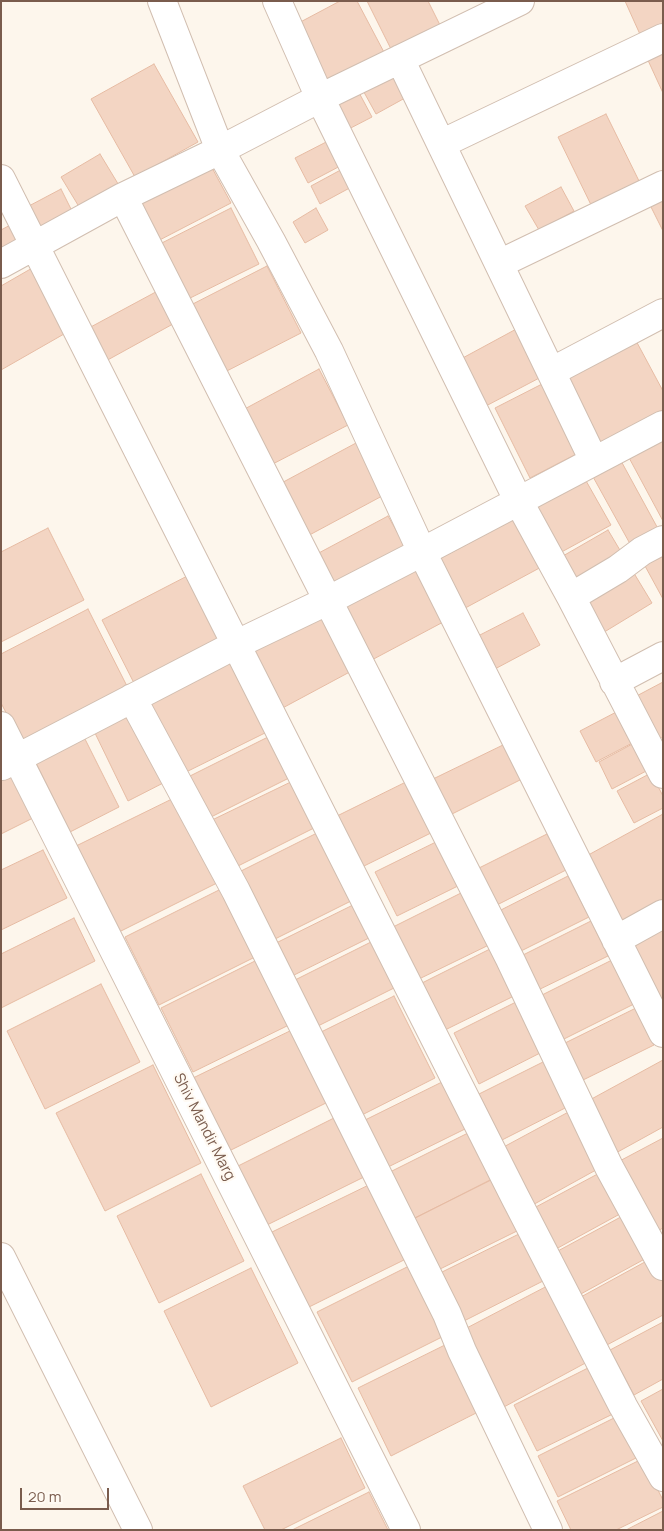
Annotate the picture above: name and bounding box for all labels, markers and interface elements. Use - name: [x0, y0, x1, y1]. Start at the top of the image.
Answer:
- street label: Shiv Mandir Marg: [169, 1070, 239, 1184]
- scale bar: [22, 1478, 111, 1510]
- text: 20 m: [28, 1486, 61, 1507]

